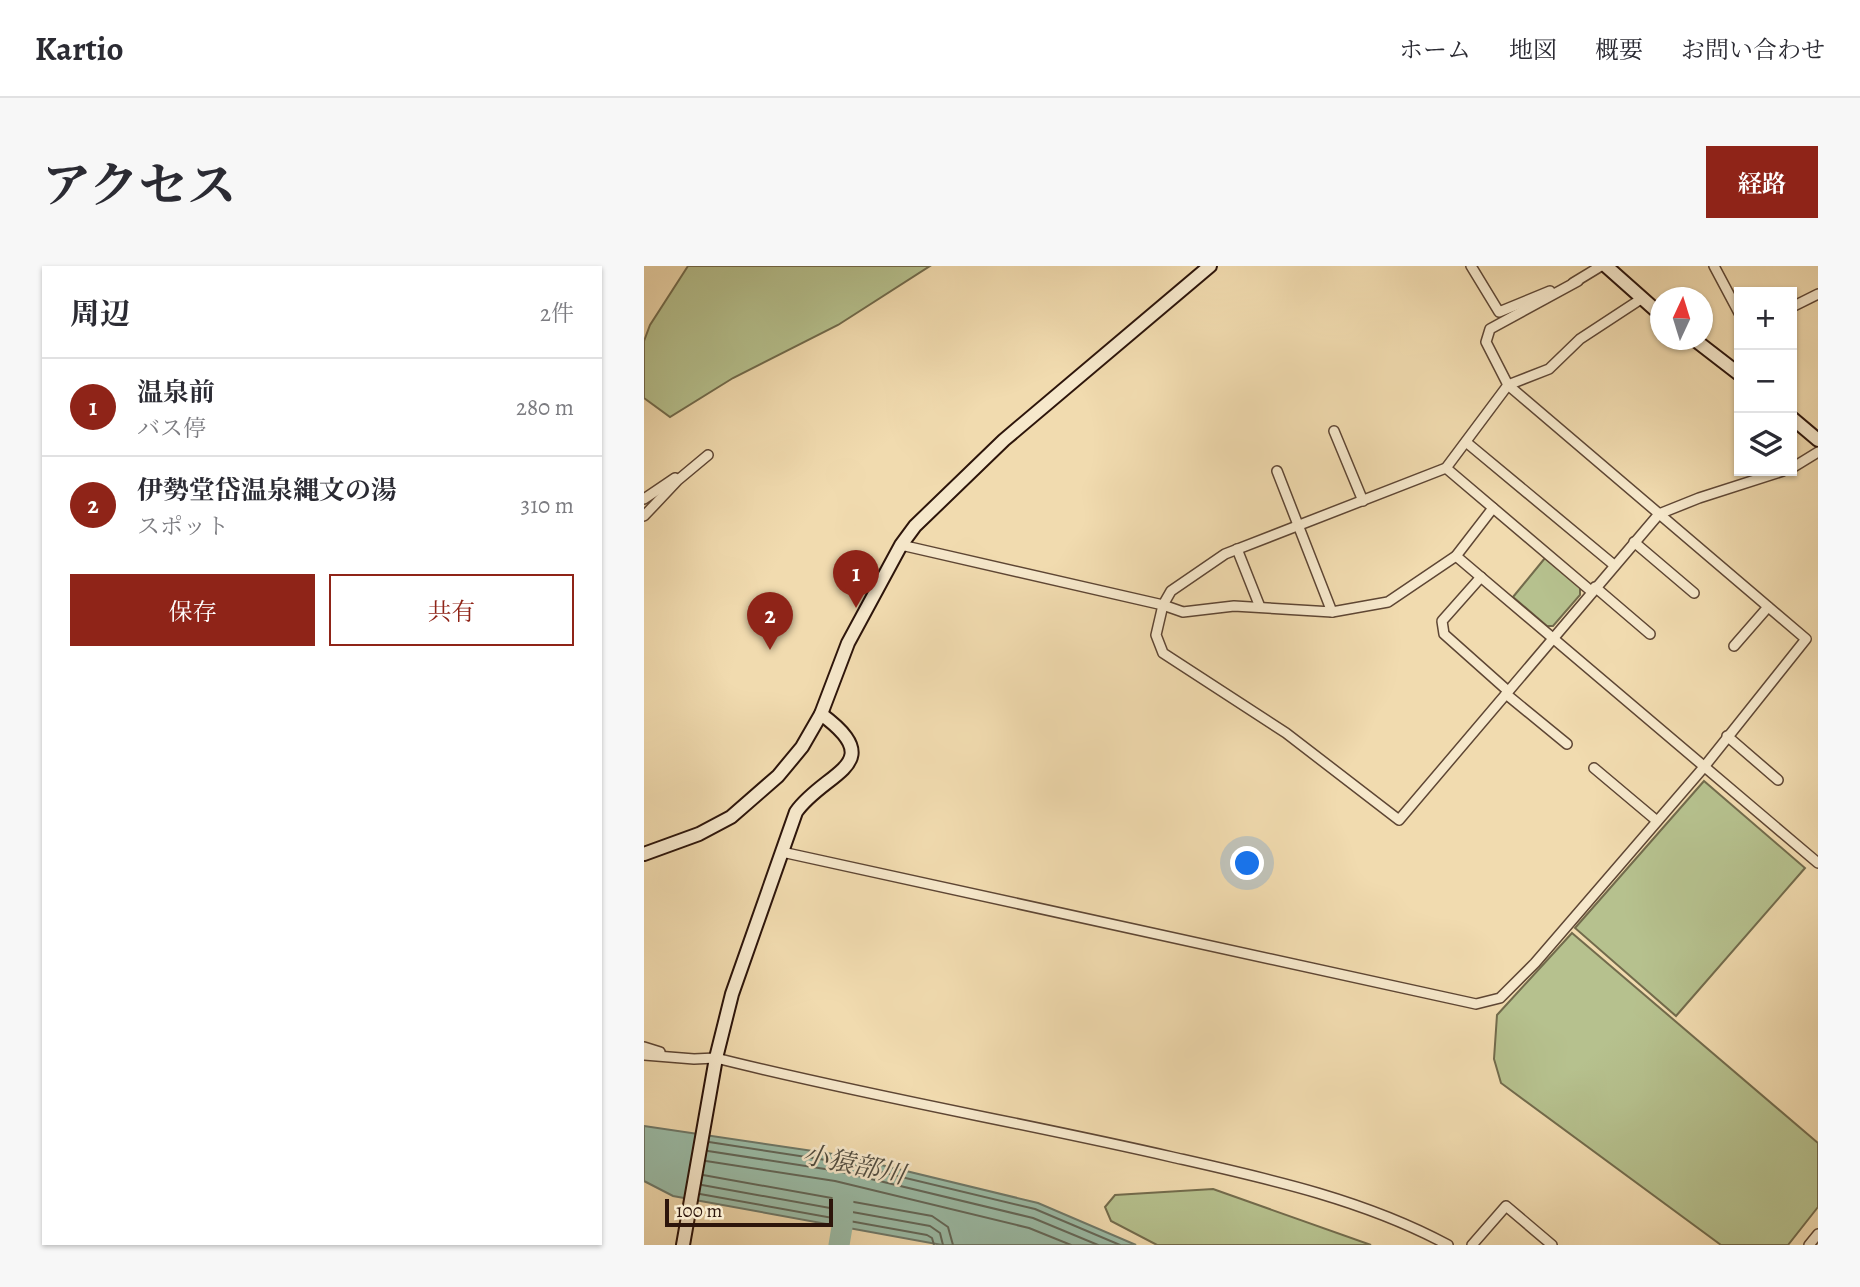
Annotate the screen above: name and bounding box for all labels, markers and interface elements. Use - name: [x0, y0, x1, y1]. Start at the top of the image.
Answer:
- text: Kartio: [35, 26, 123, 71]
- text: ホーム: [1399, 34, 1471, 66]
- text: 地図: [1509, 34, 1557, 66]
- text: 概要: [1595, 34, 1643, 66]
- text: お問い合わせ: [1681, 34, 1825, 66]
- button: 経路: [1706, 146, 1818, 218]
- text: アクセス: [42, 152, 237, 219]
- north arrow: [1650, 287, 1713, 350]
- map controls: [1734, 287, 1797, 476]
- button: +: [1734, 287, 1797, 350]
- text: 周辺: [70, 294, 130, 334]
- text: 2件: [540, 298, 574, 329]
- button: −: [1734, 350, 1797, 413]
- text: 温泉前: [137, 375, 215, 410]
- text: 1: [89, 392, 97, 423]
- text: 280 m: [516, 392, 574, 423]
- text: バス停: [137, 413, 206, 444]
- button: layers: [1734, 413, 1797, 476]
- text: 伊勢堂岱温泉縄文の湯: [137, 473, 397, 508]
- text: 2: [87, 490, 99, 521]
- text: 310 m: [521, 490, 574, 521]
- text: スポット: [137, 511, 229, 542]
- pin: 1: [833, 550, 879, 608]
- button: 保存: [70, 574, 315, 646]
- button: 共有: [329, 574, 574, 646]
- pin: 2: [747, 592, 793, 650]
- your location: [1230, 846, 1264, 880]
- water label: 小猿部川: [799, 1137, 911, 1193]
- scale bar: [665, 1196, 833, 1228]
- text: 100 m: [676, 1198, 722, 1224]

